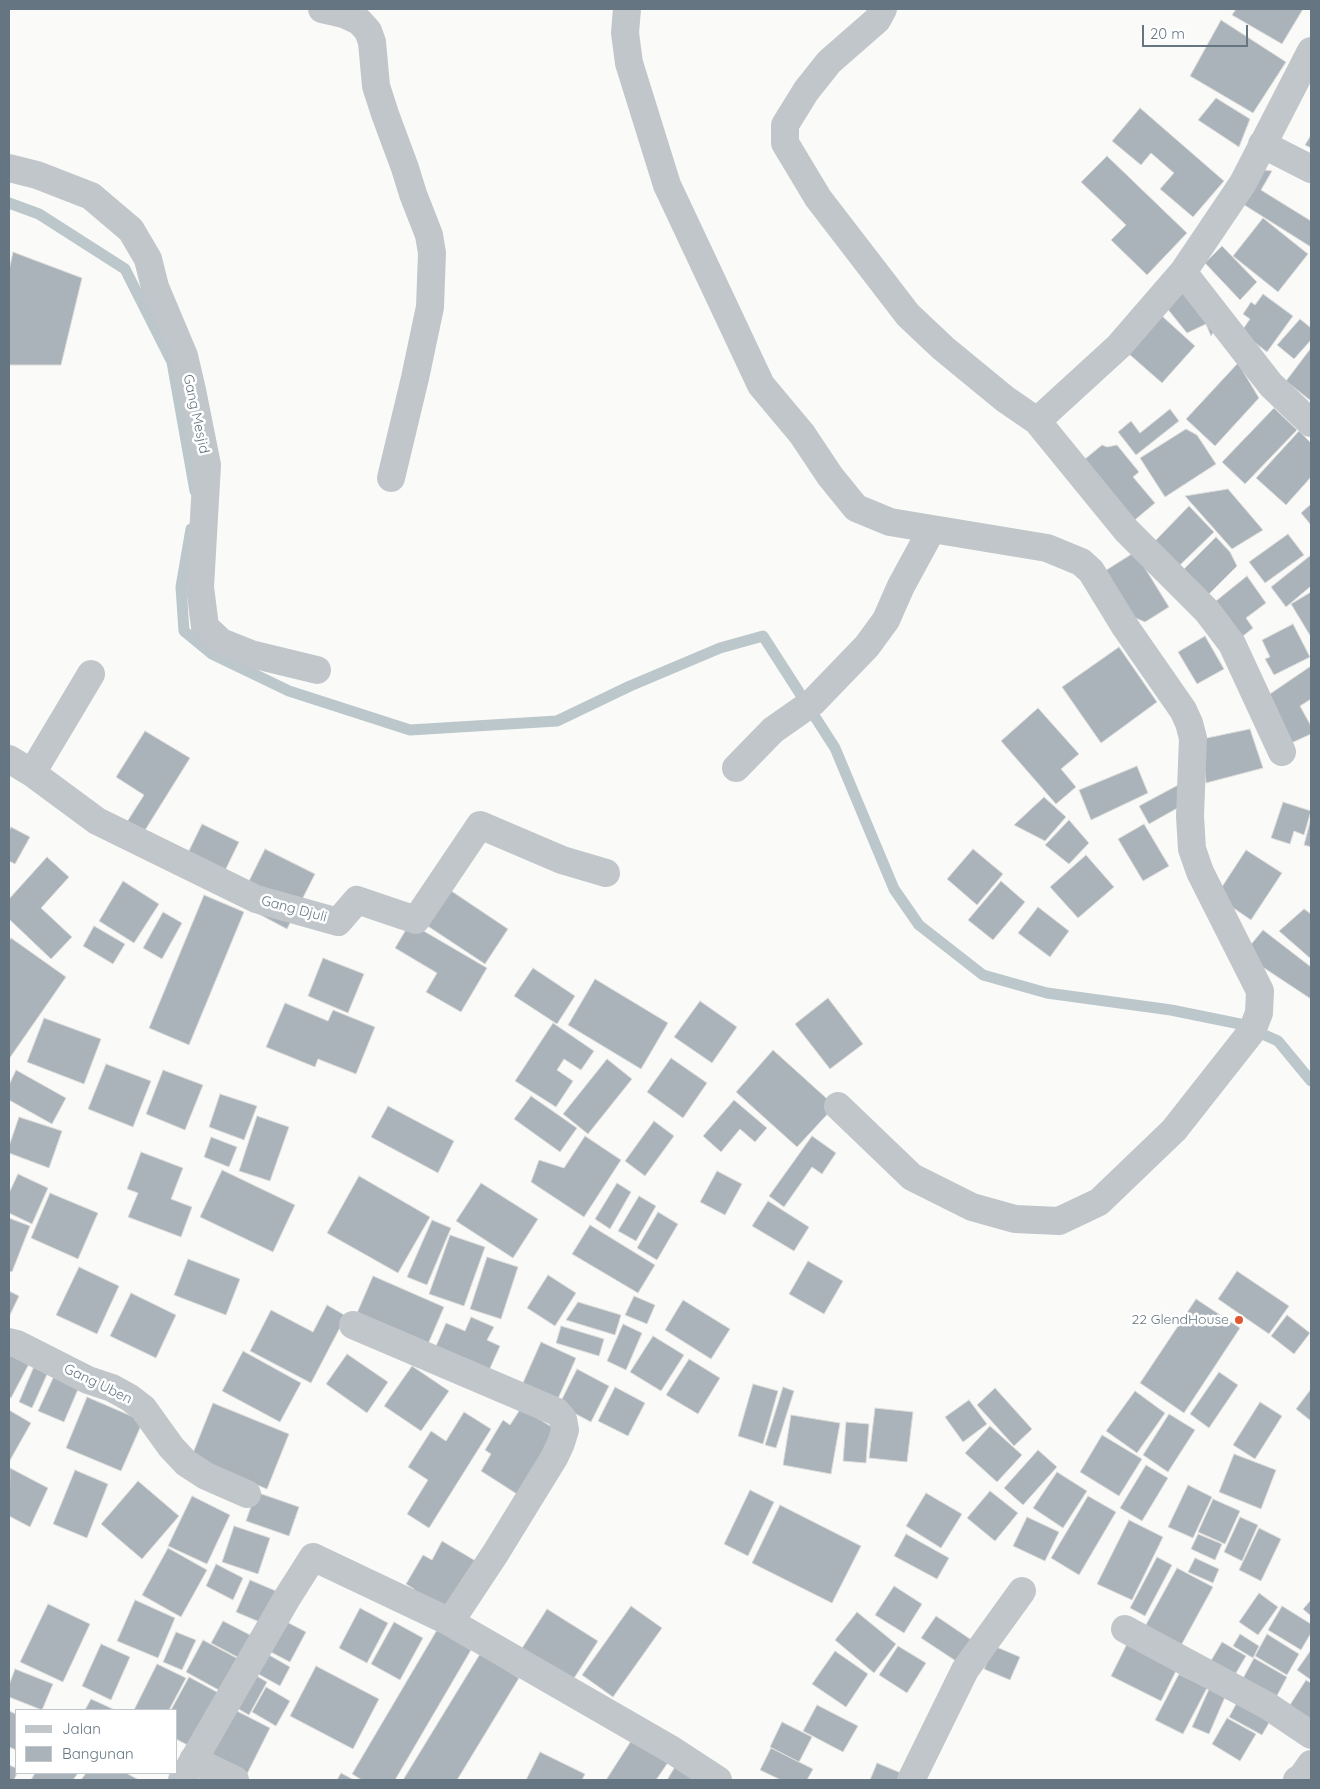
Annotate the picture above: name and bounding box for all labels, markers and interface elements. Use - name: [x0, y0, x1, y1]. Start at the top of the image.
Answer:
- scale bar: [1145, 15, 1251, 47]
- text: 20 m: [1150, 24, 1185, 43]
- street label: Gang Mesjid: [179, 373, 213, 455]
- street label: Gang Djuli: [259, 892, 329, 926]
- place label: 22 GlendHouse: [1131, 1312, 1229, 1328]
- marker: 22 GlendHouse: [1233, 1314, 1245, 1326]
- street label: Gang Uben: [61, 1360, 135, 1408]
- legend: [15, 1709, 178, 1774]
- text: Jalan: [62, 1719, 101, 1738]
- text: Bangunan: [62, 1744, 134, 1763]

